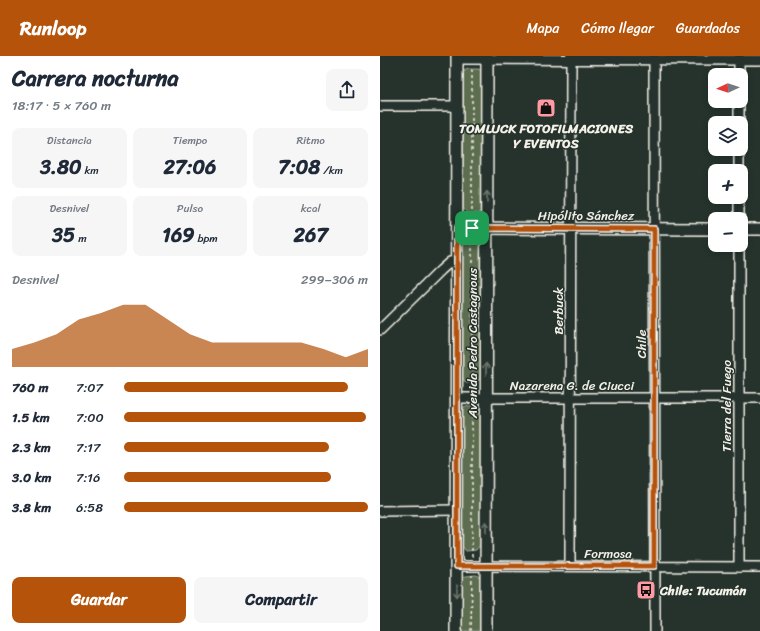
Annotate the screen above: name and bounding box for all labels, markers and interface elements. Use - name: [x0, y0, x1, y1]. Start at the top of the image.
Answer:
- text: Runloop: [20, 12, 86, 45]
- text: Mapa: [526, 16, 559, 41]
- text: Cómo llegar: [581, 16, 654, 41]
- text: Guardados: [676, 16, 740, 41]
- text: Carrera nocturna: [12, 59, 179, 98]
- north arrow: [708, 68, 748, 108]
- map controls: [708, 68, 748, 252]
- button: share: [326, 69, 368, 111]
- text: 18:17 · 5 × 760 m: [12, 94, 111, 117]
- shop icon: TOMLUCK FOTOFILMACIONES Y EVENTOS: [535, 97, 557, 119]
- button: layers: [708, 116, 748, 156]
- place label: TOMLUCK FOTOFILMACIONES Y EVENTOS: [459, 117, 634, 155]
- text: Distancia: [47, 131, 92, 150]
- text: Tiempo: [173, 131, 207, 150]
- text: Ritmo: [296, 131, 325, 150]
- text: 3.80: [40, 150, 82, 185]
- text: 27:06: [163, 150, 216, 185]
- text: 7:08: [278, 150, 320, 185]
- text: km: [82, 161, 99, 180]
- text: /km: [320, 161, 343, 180]
- button: +: [708, 164, 748, 204]
- one-way arrow: [483, 191, 491, 204]
- text: Desnivel: [49, 199, 89, 218]
- text: Pulso: [177, 199, 203, 218]
- text: kcal: [301, 199, 321, 218]
- street label: Hipólito Sánchez: [538, 204, 635, 227]
- pin: [455, 211, 489, 245]
- button: −: [708, 212, 748, 252]
- icon: arrive: [461, 217, 483, 239]
- text: 35: [52, 218, 75, 253]
- text: 169: [162, 218, 195, 253]
- text: 267: [293, 218, 328, 253]
- text: m: [75, 229, 87, 248]
- text: bpm: [195, 229, 218, 248]
- street label: Avenida Pedro Castagnous: [461, 267, 484, 419]
- text: Desnivel: [12, 268, 59, 291]
- text: 299–306 m: [301, 268, 368, 291]
- street label: Berbuck: [547, 287, 570, 335]
- street label: Chile: [630, 329, 653, 358]
- street label: Tierra del Fuego: [715, 360, 738, 452]
- one-way arrow: [482, 363, 490, 376]
- street label: Nazarena G. de Ciucci: [510, 374, 635, 397]
- text: 760 m: [12, 376, 48, 399]
- text: 7:07: [76, 376, 103, 399]
- text: 1.5 km: [12, 406, 50, 429]
- text: 7:00: [76, 406, 104, 429]
- text: 2.3 km: [12, 436, 51, 459]
- text: 7:17: [76, 436, 100, 459]
- text: 3.0 km: [12, 466, 52, 489]
- text: 7:16: [76, 466, 100, 489]
- text: 3.8 km: [12, 496, 51, 519]
- text: 6:58: [76, 496, 103, 519]
- one-way arrow: [482, 521, 490, 534]
- street label: Formosa: [584, 542, 632, 565]
- button: Guardar: [12, 577, 186, 623]
- button: Compartir: [194, 577, 368, 623]
- bus stop icon: Chile: Tucumán: [635, 579, 657, 601]
- place label: Chile: Tucumán: [659, 579, 747, 602]
- one-way arrow: [453, 584, 461, 597]

